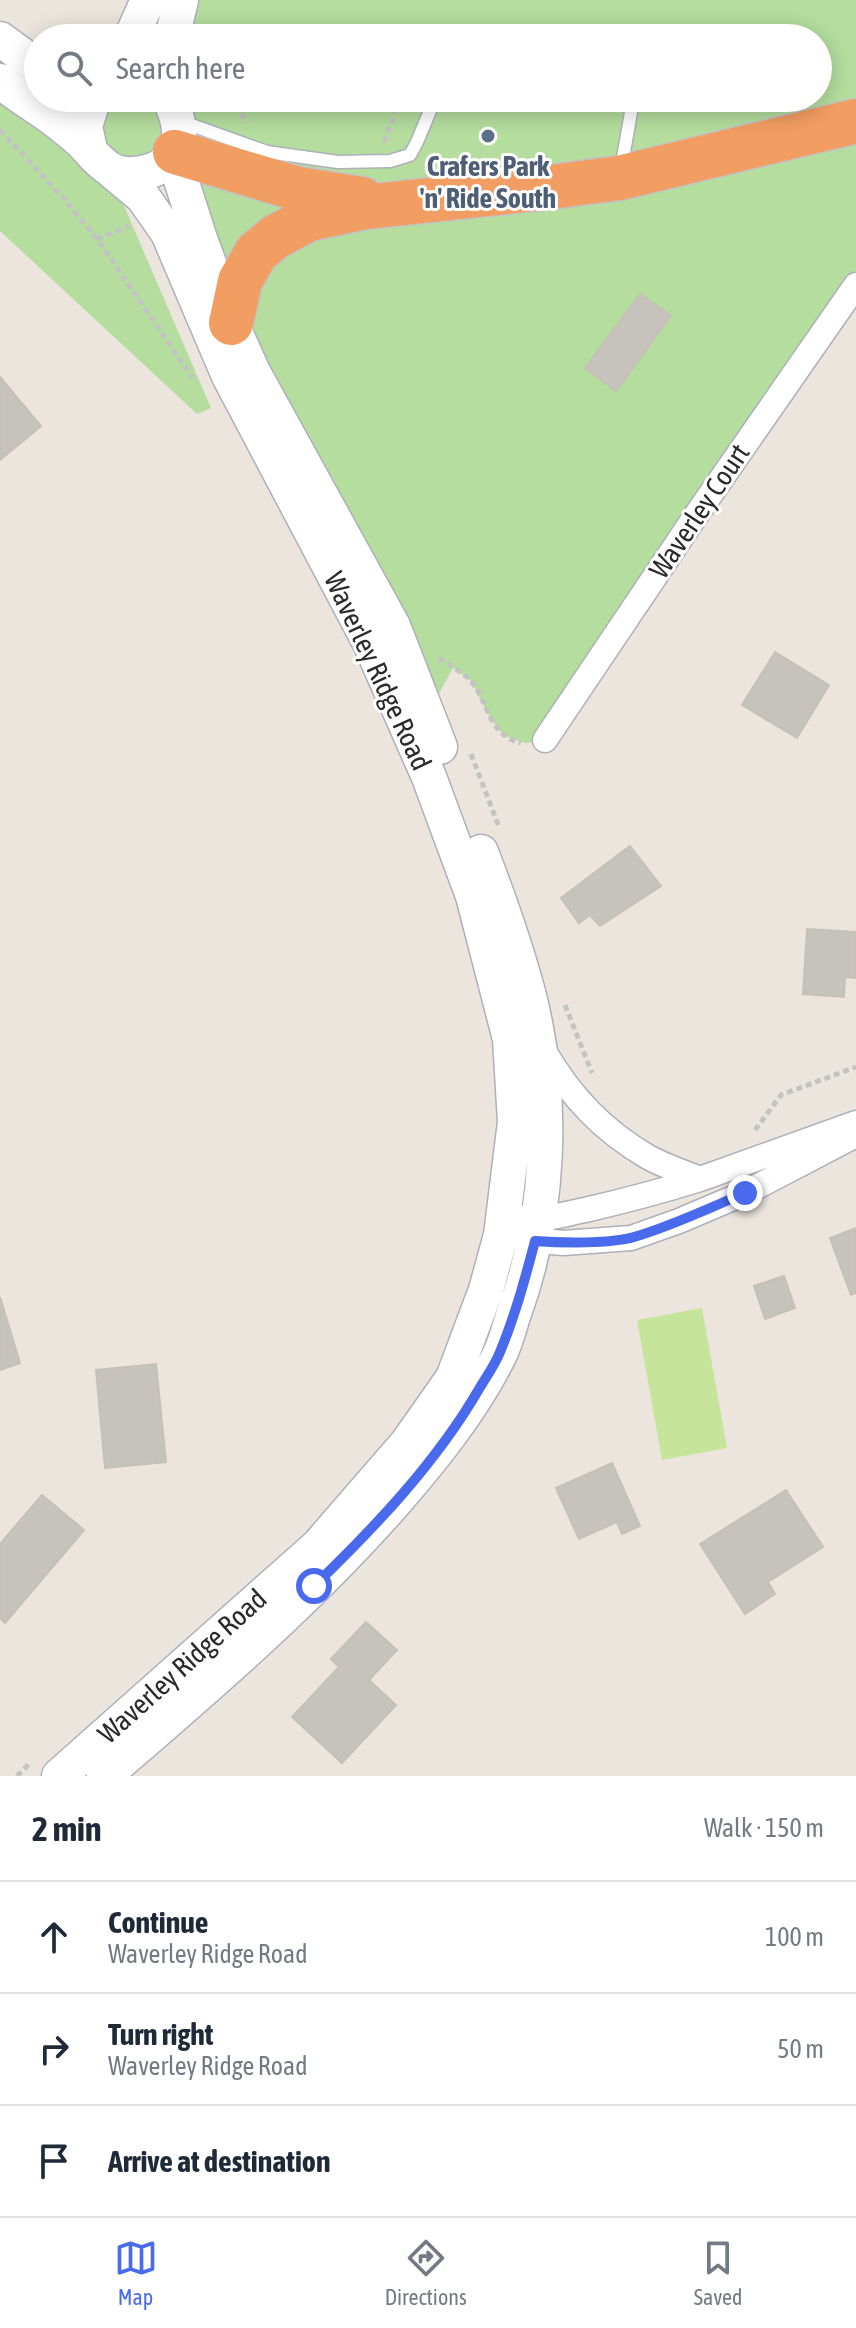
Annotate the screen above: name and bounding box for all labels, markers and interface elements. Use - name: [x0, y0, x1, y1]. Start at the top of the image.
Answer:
- search box: [24, 24, 832, 112]
- icon: search: [52, 46, 96, 90]
- text: Search here: [116, 51, 245, 85]
- marker: Crafers Park 'n' Ride South: [479, 127, 497, 145]
- place label: Crafers Park 'n' Ride South: [420, 150, 556, 214]
- street label: Waverley Court: [642, 438, 756, 584]
- street label: Waverley Ridge Road: [318, 567, 438, 775]
- route end: [727, 1175, 763, 1211]
- route start: [296, 1568, 332, 1604]
- street label: Waverley Ridge Road: [91, 1582, 273, 1750]
- text: 2 min: [32, 1809, 101, 1848]
- text: Walk · 150 m: [704, 1813, 824, 1843]
- text: Continue: [108, 1905, 208, 1939]
- icon: ahead: [32, 1915, 76, 1959]
- text: 100 m: [765, 1922, 824, 1952]
- text: Waverley Ridge Road: [108, 1939, 308, 1969]
- text: Turn right: [108, 2017, 214, 2051]
- icon: right: [32, 2027, 76, 2071]
- text: 50 m: [777, 2034, 824, 2064]
- text: Waverley Ridge Road: [108, 2051, 308, 2081]
- icon: arrive: [32, 2139, 76, 2183]
- text: Arrive at destination: [108, 2144, 330, 2178]
- tab: Map: [114, 2236, 158, 2310]
- tab: Directions: [385, 2236, 467, 2310]
- tab: Saved: [694, 2236, 742, 2310]

